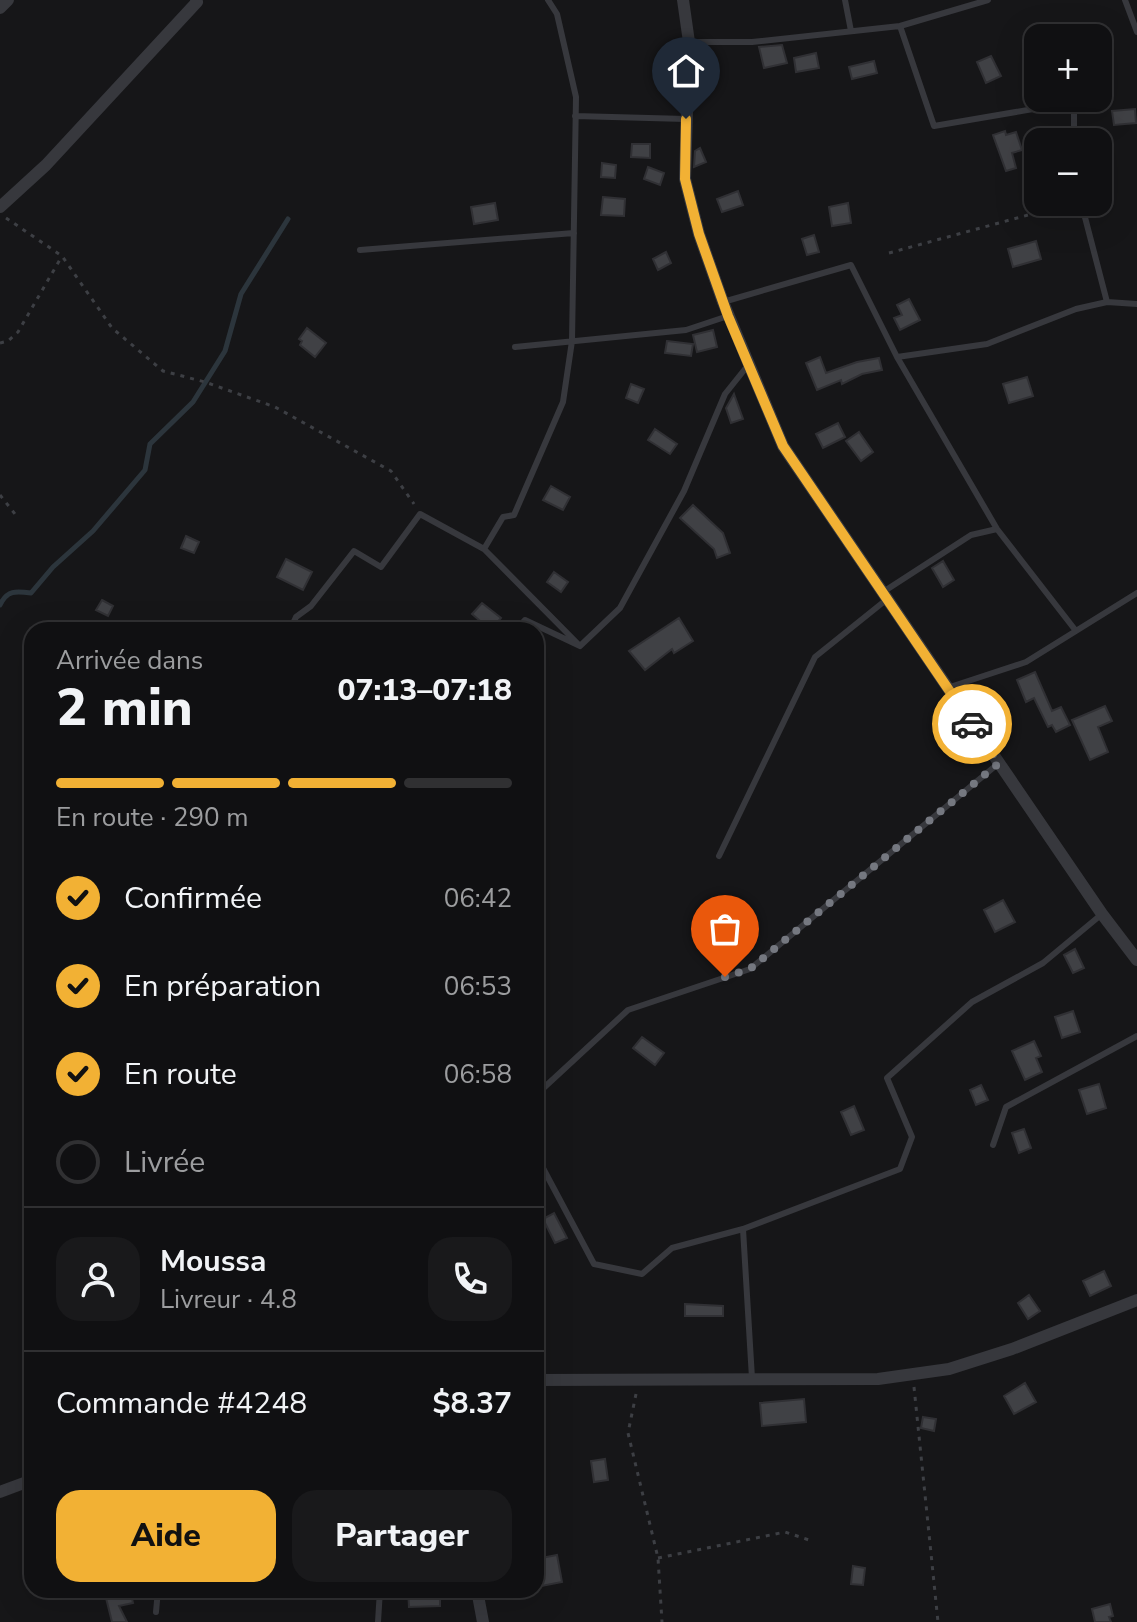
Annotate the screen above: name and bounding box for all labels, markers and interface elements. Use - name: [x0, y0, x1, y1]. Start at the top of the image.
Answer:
- map controls: [1024, 24, 1112, 216]
- button: +: [1024, 24, 1112, 112]
- pin: [652, 37, 720, 119]
- icon: home: [664, 49, 708, 93]
- button: −: [1024, 128, 1112, 216]
- text: Arrivée dans: [56, 643, 203, 678]
- text: 07:13–07:18: [337, 670, 512, 711]
- text: 2 min: [56, 672, 193, 743]
- courier: [932, 684, 1012, 764]
- icon: car: [950, 702, 994, 746]
- text: En route · 290 m: [56, 800, 249, 835]
- icon: check: [56, 876, 100, 920]
- text: Confirmée: [124, 878, 262, 919]
- text: 06:42: [444, 881, 512, 916]
- pin: [691, 895, 759, 977]
- icon: bag: [703, 907, 747, 951]
- icon: check: [56, 964, 100, 1008]
- text: En préparation: [124, 966, 321, 1007]
- text: 06:53: [444, 969, 512, 1004]
- icon: check: [56, 1052, 100, 1096]
- text: En route: [124, 1054, 237, 1095]
- text: 06:58: [444, 1057, 512, 1092]
- text: Livrée: [124, 1142, 205, 1183]
- button: person: [56, 1237, 140, 1321]
- button: phone: [428, 1237, 512, 1321]
- text: Moussa: [160, 1241, 266, 1282]
- text: Livreur · 4.8: [160, 1282, 297, 1317]
- text: Commande #4248: [56, 1383, 307, 1424]
- text: $8.37: [433, 1383, 512, 1424]
- button: Aide: [56, 1490, 276, 1582]
- button: Partager: [292, 1490, 512, 1582]

